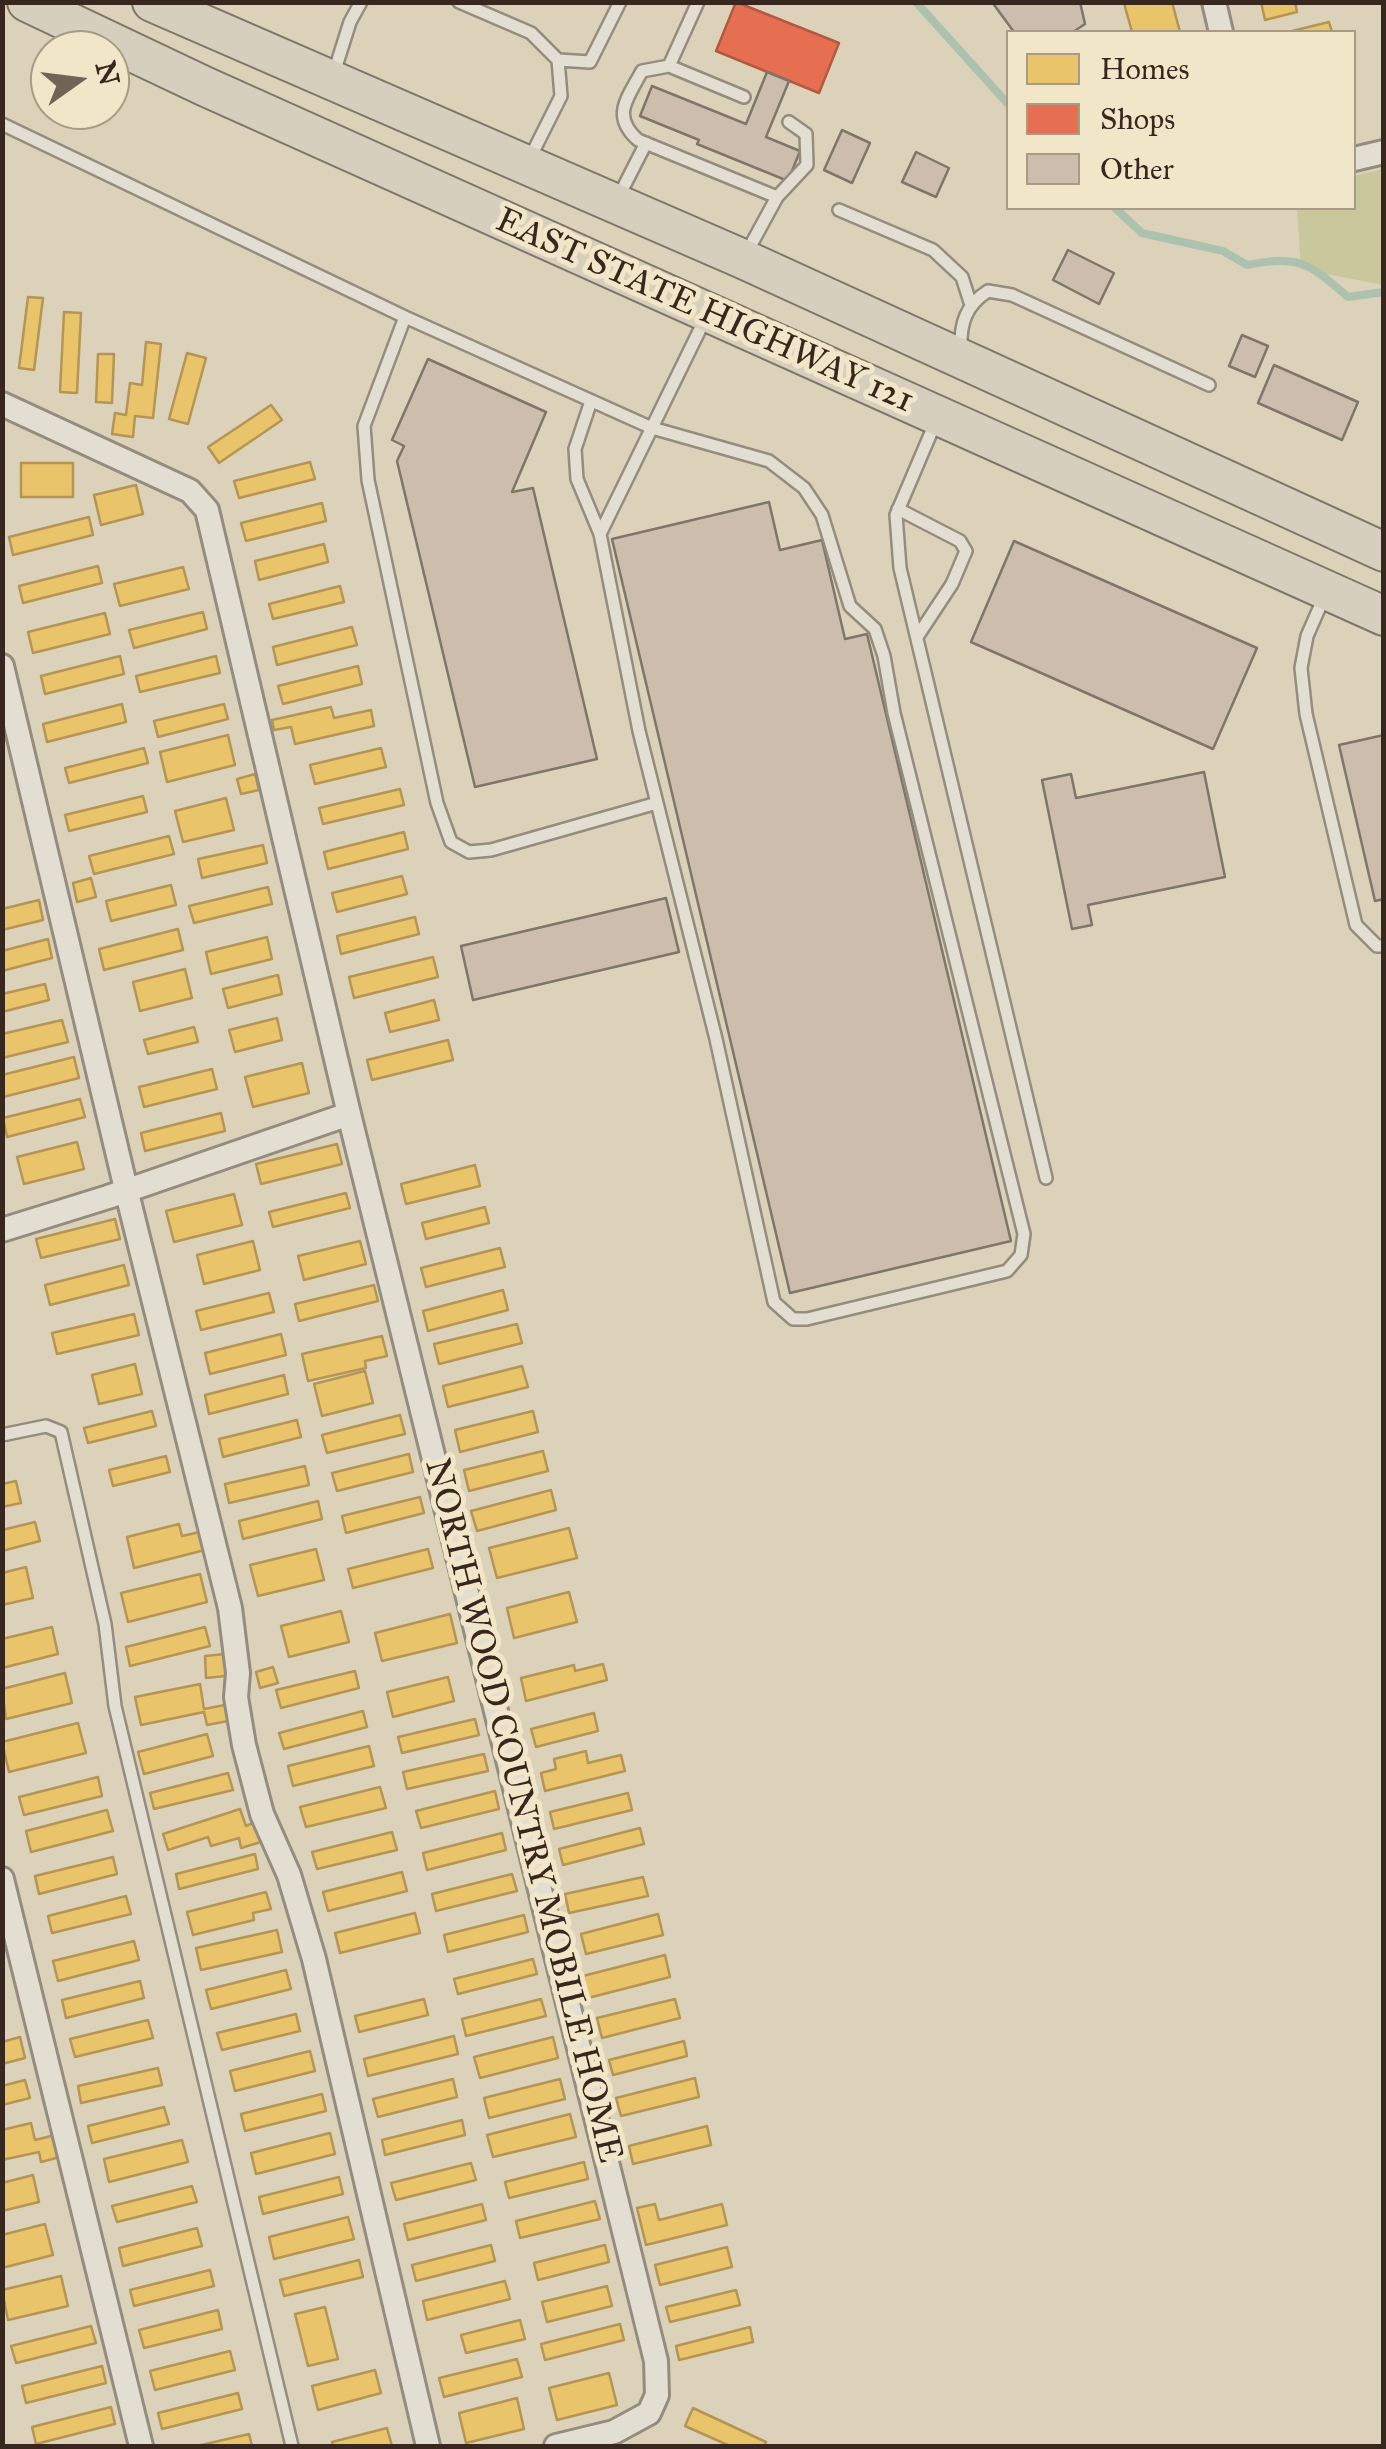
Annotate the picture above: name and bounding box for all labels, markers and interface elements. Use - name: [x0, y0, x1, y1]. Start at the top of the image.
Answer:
- north arrow: [30, 30, 130, 130]
- legend: [1006, 30, 1356, 210]
- text: Homes: [1100, 51, 1189, 87]
- text: N: [88, 57, 128, 89]
- text: Shops: [1100, 101, 1175, 137]
- text: Other: [1100, 151, 1174, 187]
- street label: EAST STATE HIGHWAY 121: [489, 201, 919, 423]
- street label: NORTH WOOD COUNTRY MOBILE HOME: [414, 1455, 630, 2167]

